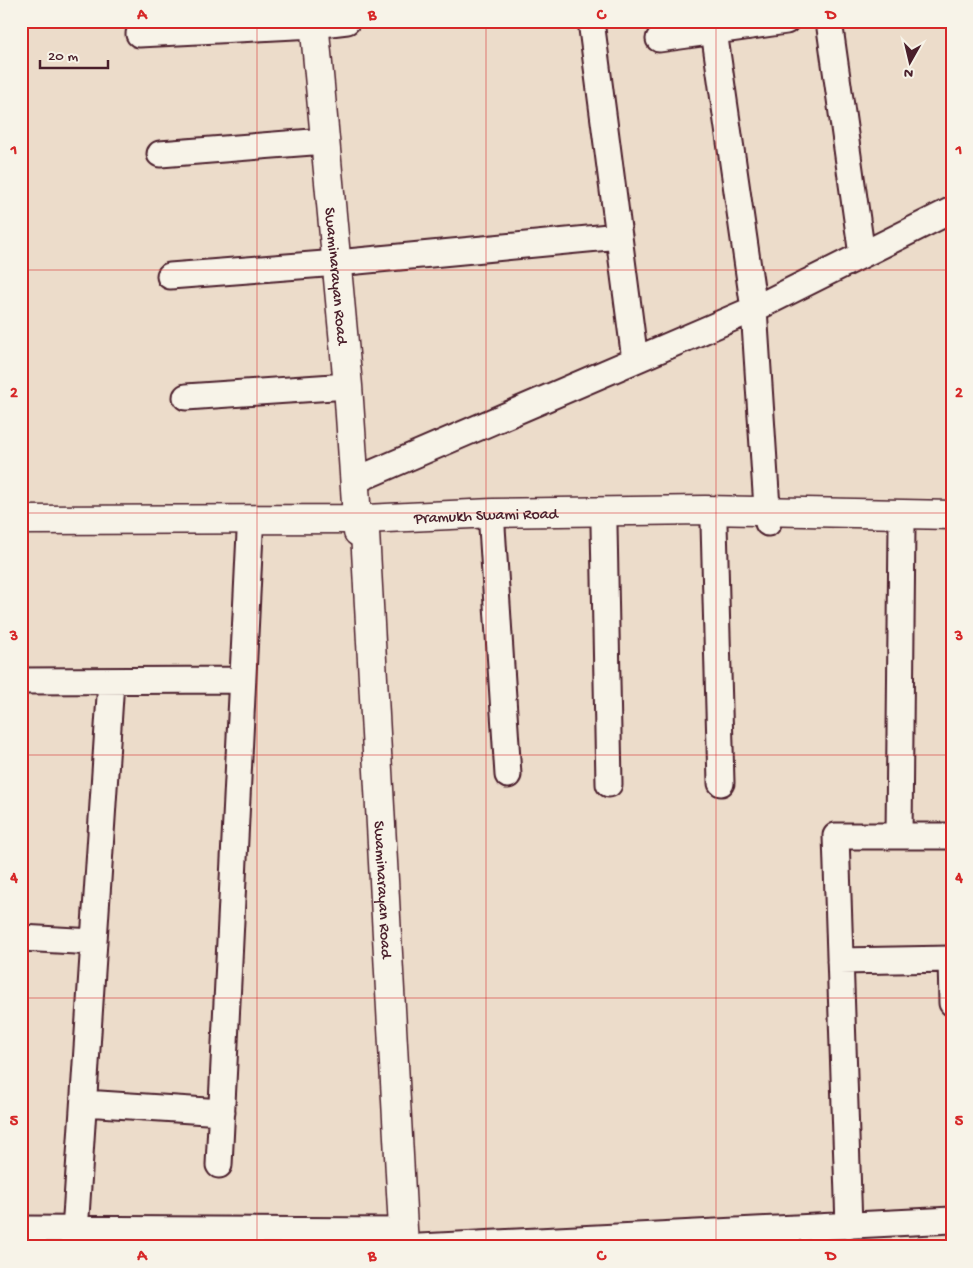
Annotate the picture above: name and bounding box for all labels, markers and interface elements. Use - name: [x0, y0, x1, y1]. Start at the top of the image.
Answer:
- text: A: [136, 7, 148, 26]
- text: B: [367, 7, 377, 26]
- text: C: [596, 7, 607, 26]
- text: D: [824, 7, 837, 26]
- scale bar: [40, 38, 108, 70]
- north arrow: [886, 38, 936, 88]
- text: 20 m: [48, 48, 78, 66]
- text: N: [903, 63, 914, 81]
- text: 1: [10, 142, 17, 161]
- text: 1: [955, 142, 962, 161]
- street label: Swaminarayan Road: [318, 207, 350, 347]
- text: 2: [10, 385, 18, 404]
- text: 2: [955, 385, 963, 404]
- street label: Pramukh Swami Road: [413, 506, 560, 530]
- text: 3: [9, 628, 18, 647]
- text: 3: [954, 628, 963, 647]
- street label: Swaminarayan Road: [368, 820, 394, 961]
- text: 4: [9, 870, 18, 889]
- text: 4: [954, 870, 963, 889]
- text: 5: [10, 1113, 19, 1132]
- text: 5: [955, 1113, 964, 1132]
- text: A: [136, 1248, 148, 1267]
- text: B: [367, 1248, 377, 1267]
- text: C: [596, 1248, 607, 1267]
- text: D: [824, 1248, 837, 1267]

